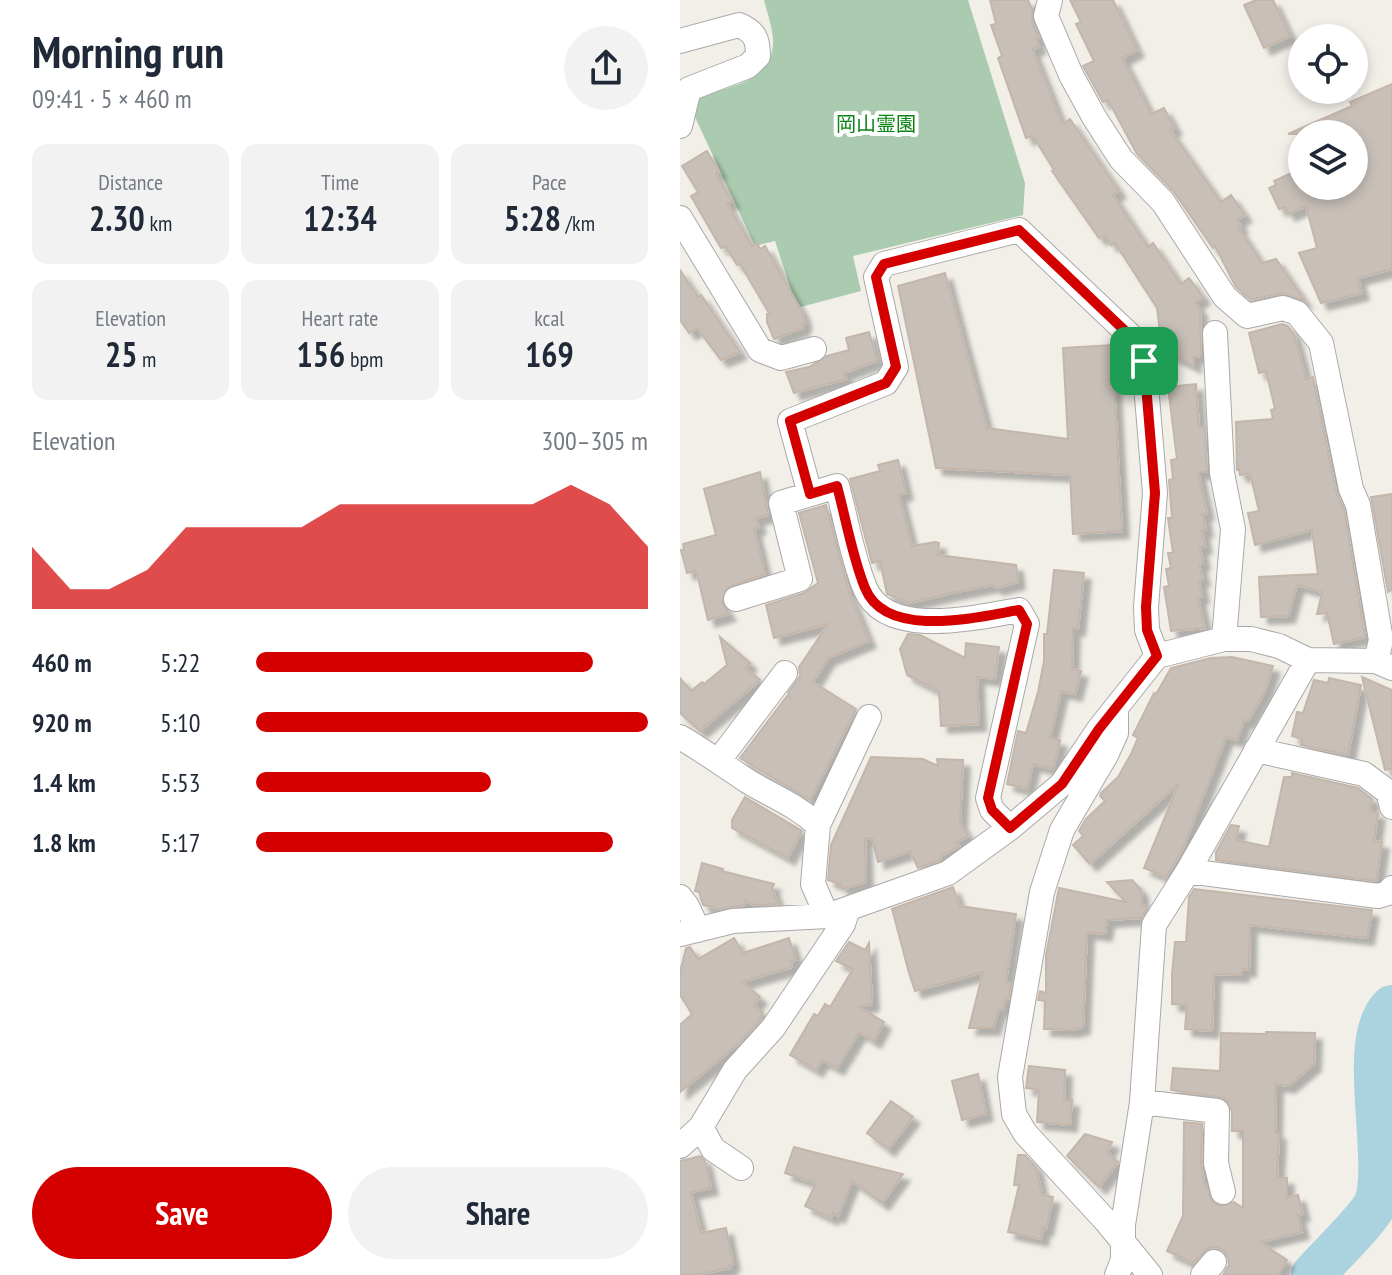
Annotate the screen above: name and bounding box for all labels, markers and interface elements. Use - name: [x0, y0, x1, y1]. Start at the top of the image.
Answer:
- text: Morning run: [32, 23, 224, 80]
- map controls: [1288, 24, 1368, 200]
- button: locate: [1288, 24, 1368, 104]
- button: share: [564, 26, 648, 110]
- text: 09:41 · 5 × 460 m: [32, 82, 192, 115]
- park label: 岡山霊園: [836, 111, 916, 137]
- button: layers: [1288, 120, 1368, 200]
- text: Distance: [98, 168, 163, 196]
- text: Time: [321, 168, 359, 196]
- text: Pace: [532, 168, 567, 196]
- text: 2.30: [89, 196, 145, 240]
- text: 12:34: [303, 196, 377, 240]
- text: 5:28: [504, 196, 561, 240]
- text: km: [145, 209, 172, 237]
- text: /km: [561, 209, 595, 237]
- text: Elevation: [95, 304, 166, 332]
- text: Heart rate: [302, 304, 378, 332]
- text: kcal: [534, 304, 564, 332]
- pin: [1110, 327, 1178, 395]
- text: 25: [105, 332, 137, 376]
- text: 156: [297, 332, 345, 376]
- text: 169: [525, 332, 574, 376]
- icon: arrive: [1122, 339, 1166, 383]
- text: m: [137, 345, 156, 373]
- text: bpm: [345, 345, 383, 373]
- text: Elevation: [32, 424, 115, 457]
- text: 300–305 m: [542, 424, 648, 457]
- text: 460 m: [32, 646, 92, 679]
- text: 5:22: [160, 646, 200, 679]
- text: 920 m: [32, 706, 92, 739]
- text: 5:10: [160, 706, 200, 739]
- text: 1.4 km: [32, 766, 96, 799]
- text: 5:53: [160, 766, 200, 799]
- text: 1.8 km: [32, 826, 96, 859]
- text: 5:17: [160, 826, 200, 859]
- button: Save: [32, 1167, 332, 1259]
- button: Share: [348, 1167, 648, 1259]

